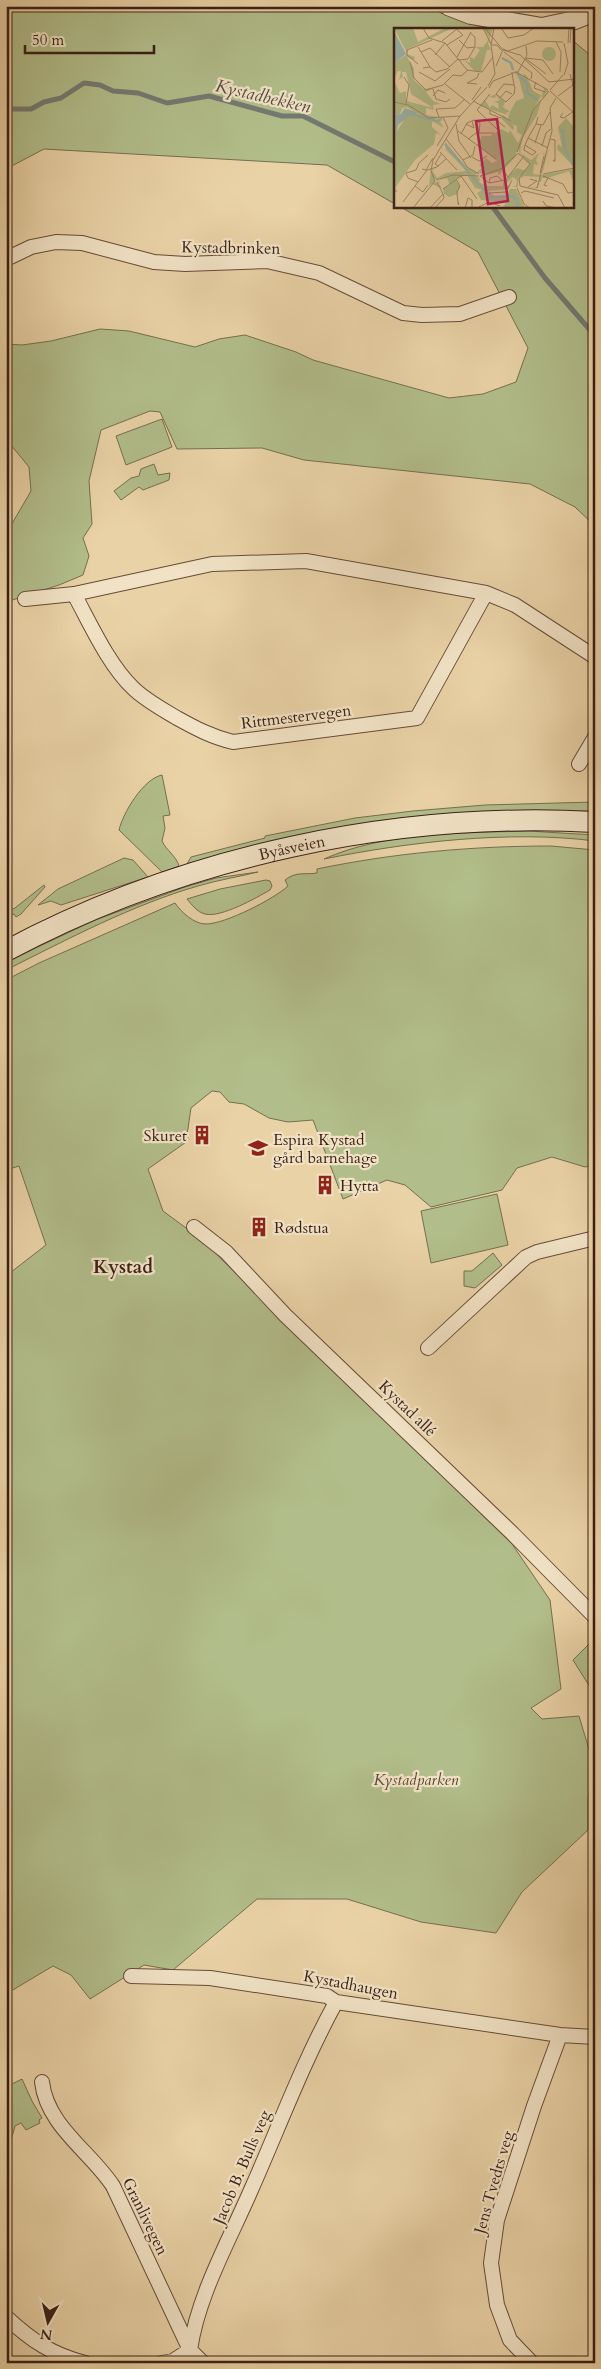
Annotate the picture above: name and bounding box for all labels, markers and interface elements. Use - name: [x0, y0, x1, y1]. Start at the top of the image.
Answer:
- scale bar: [25, 22, 154, 54]
- inset map: [394, 28, 574, 208]
- text: 50 m: [32, 30, 64, 50]
- water label: Kystadbekken: [213, 73, 313, 120]
- street label: Kystadbrinken: [181, 236, 281, 260]
- street label: Rittmestervegen: [240, 699, 352, 735]
- street label: Byåsveien: [256, 830, 327, 866]
- building icon: Skuret: [191, 1124, 213, 1146]
- place label: Skuret: [143, 1125, 187, 1147]
- place label: Espira Kystad gård barnehage: [273, 1129, 377, 1169]
- school or university icon: Espira Kystad gård barnehage: [247, 1137, 269, 1159]
- building icon: Hytta: [314, 1174, 336, 1196]
- place label: Hytta: [340, 1175, 379, 1197]
- building icon: Rødstua: [248, 1216, 270, 1238]
- place label: Rødstua: [274, 1217, 329, 1239]
- district label: Kystad: [93, 1254, 153, 1280]
- street label: Kystad allé: [373, 1376, 441, 1442]
- park label: Kystadparken: [373, 1769, 459, 1791]
- street label: Kystadhaugen: [302, 1965, 400, 2005]
- street label: Jacob B. Bulls veg: [207, 2107, 276, 2230]
- street label: Jens Tvedts veg: [468, 2128, 519, 2238]
- street label: Granlivegen: [117, 2174, 173, 2259]
- north arrow: [22, 2296, 72, 2346]
- text: N: [39, 2324, 54, 2345]

